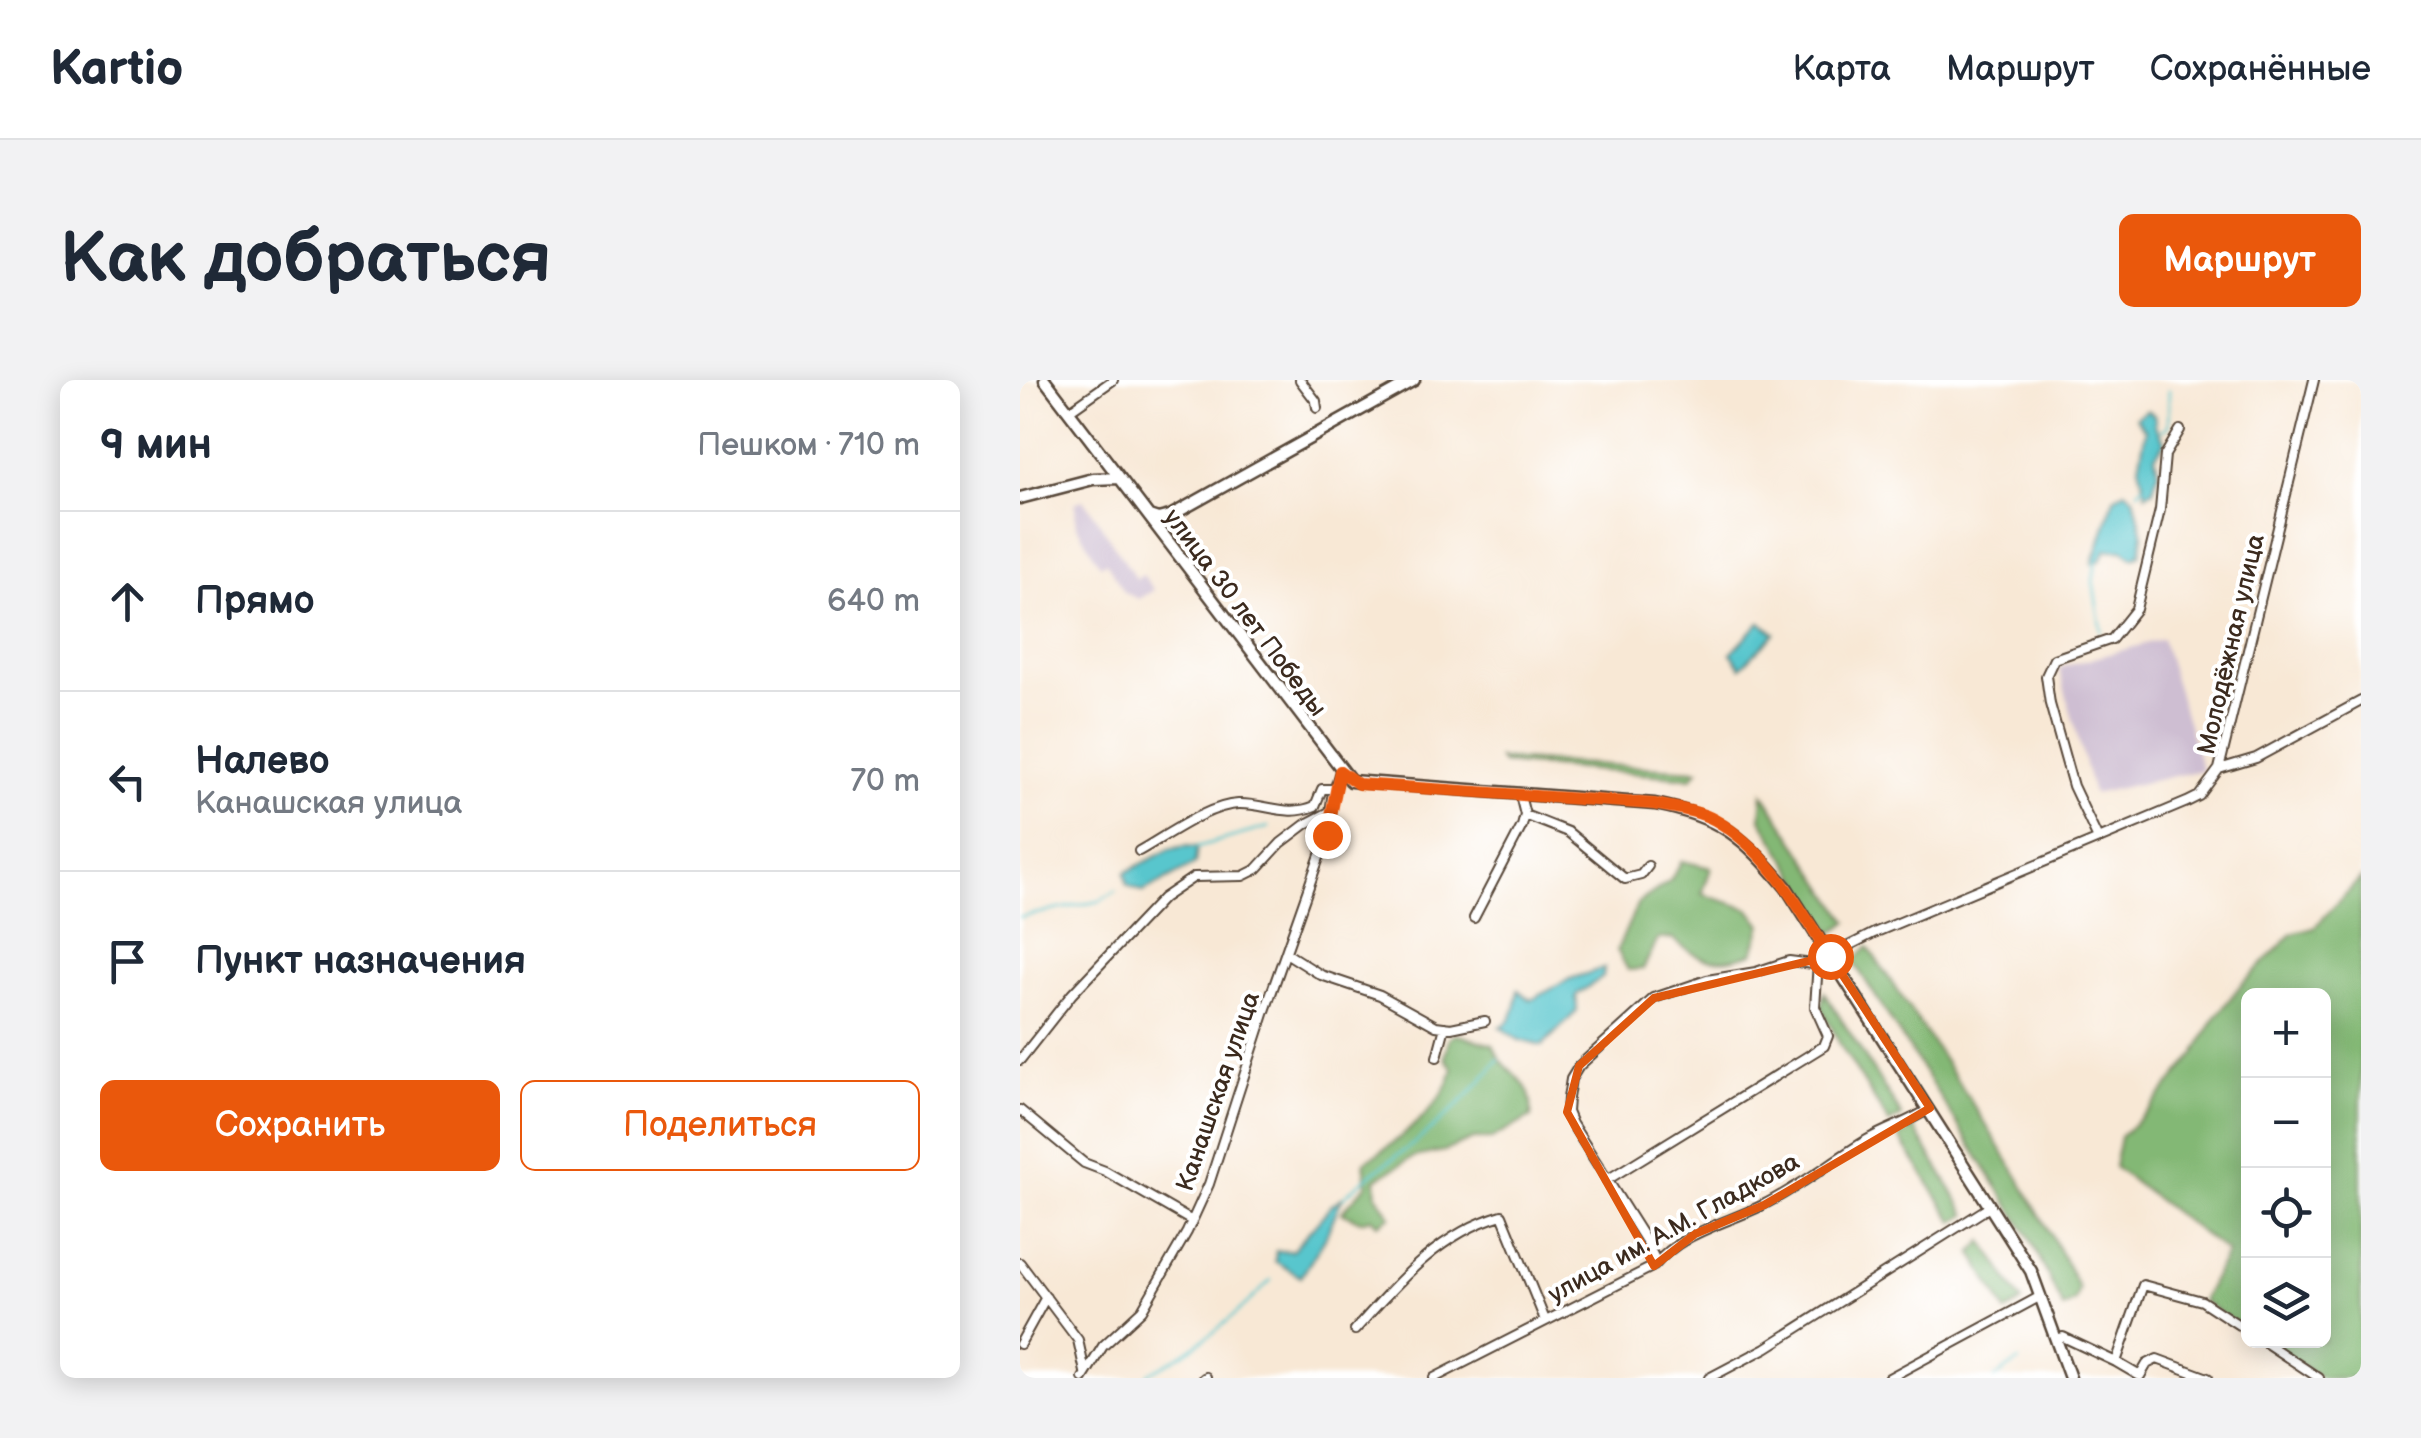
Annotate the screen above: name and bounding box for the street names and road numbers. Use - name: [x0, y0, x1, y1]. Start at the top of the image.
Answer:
- street label: улица 30 лет Победы: [1157, 503, 1333, 723]
- street label: Молодёжная улица: [2191, 531, 2272, 758]
- street label: Канашская улица: [1170, 988, 1267, 1195]
- street label: улица им. А.М. Гладкова: [1543, 1146, 1805, 1310]

